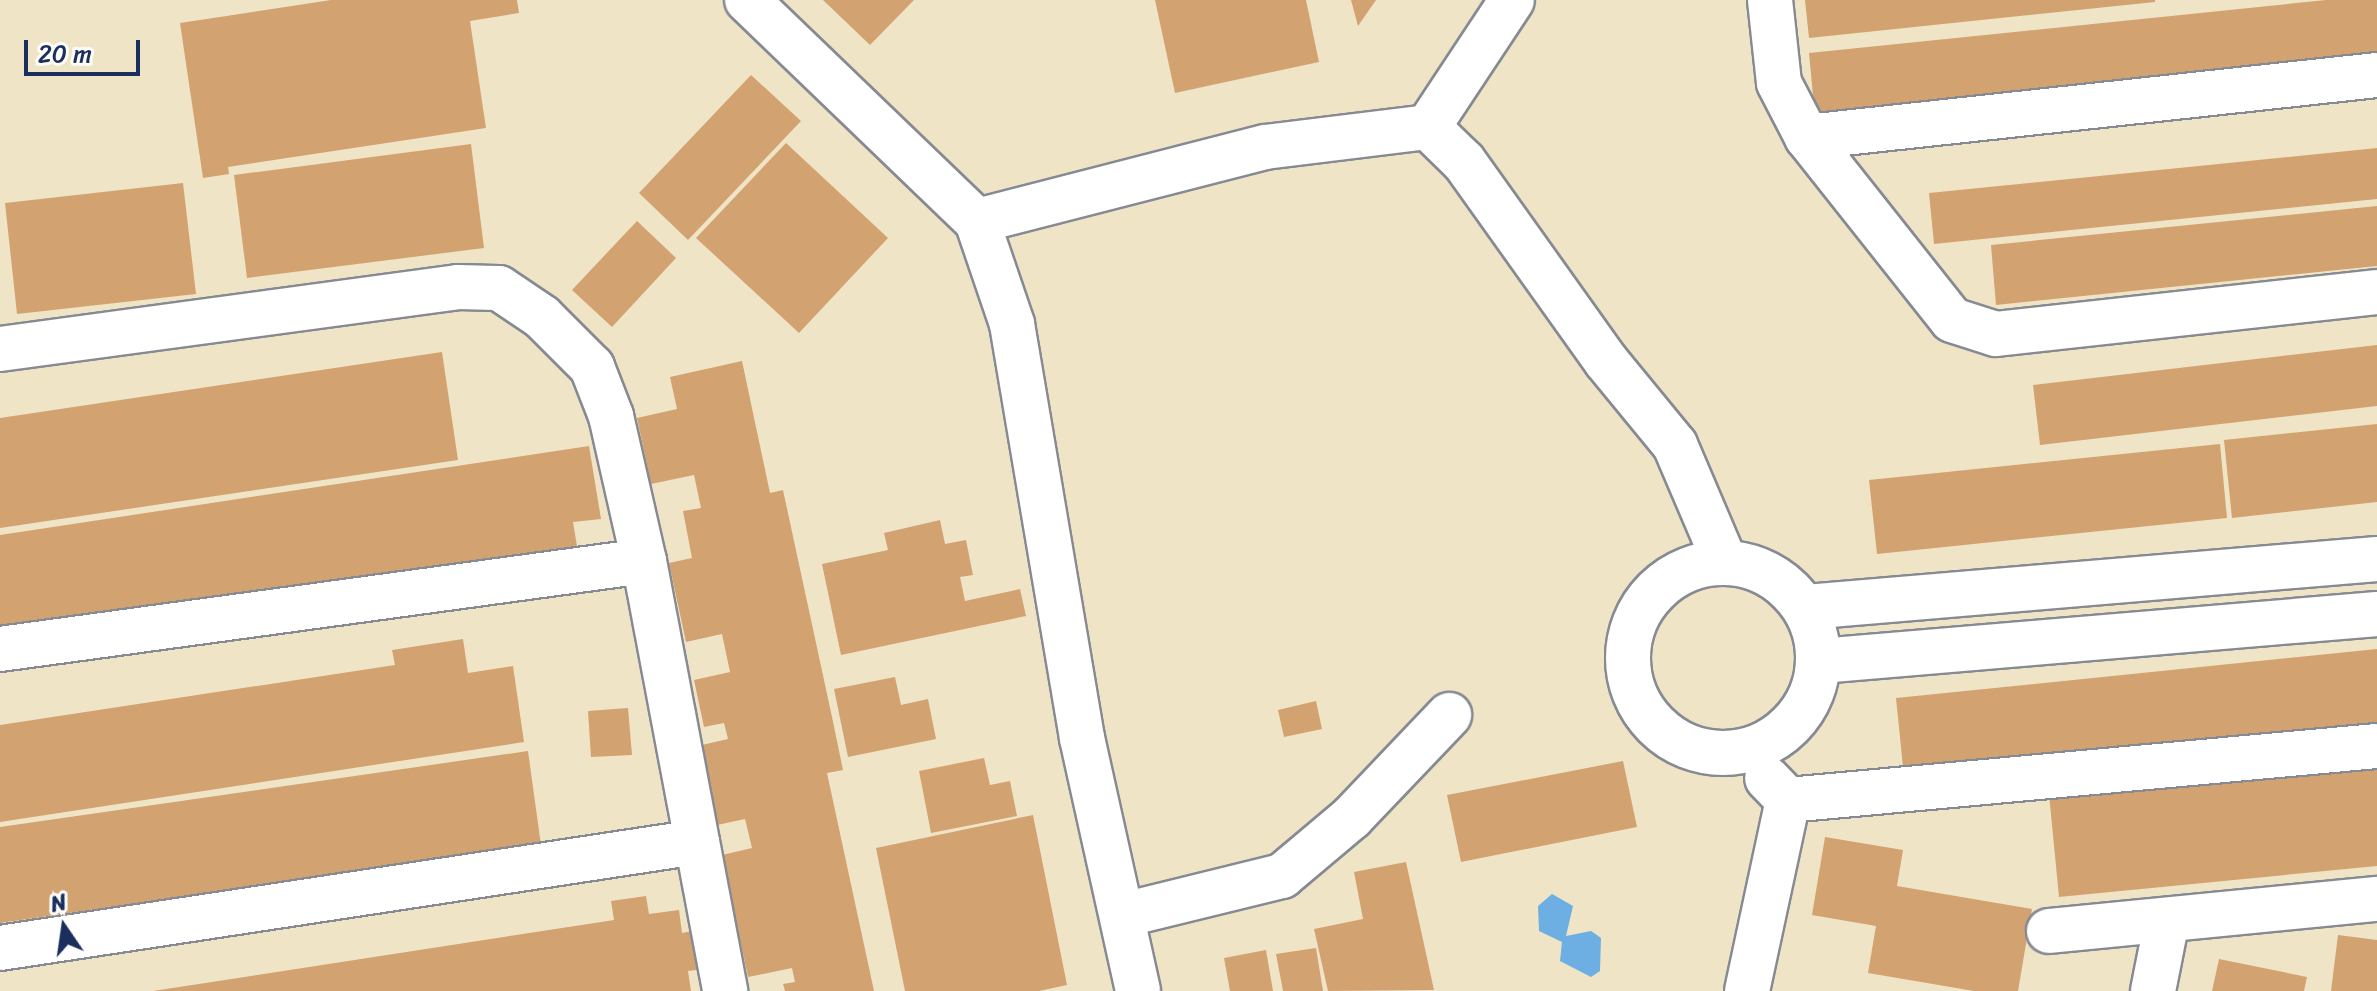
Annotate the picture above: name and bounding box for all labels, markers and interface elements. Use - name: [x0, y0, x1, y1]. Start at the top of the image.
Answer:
- scale bar: [28, 24, 144, 74]
- text: 20 m: [38, 33, 92, 75]
- text: N: [47, 882, 70, 924]
- north arrow: [24, 887, 104, 967]

